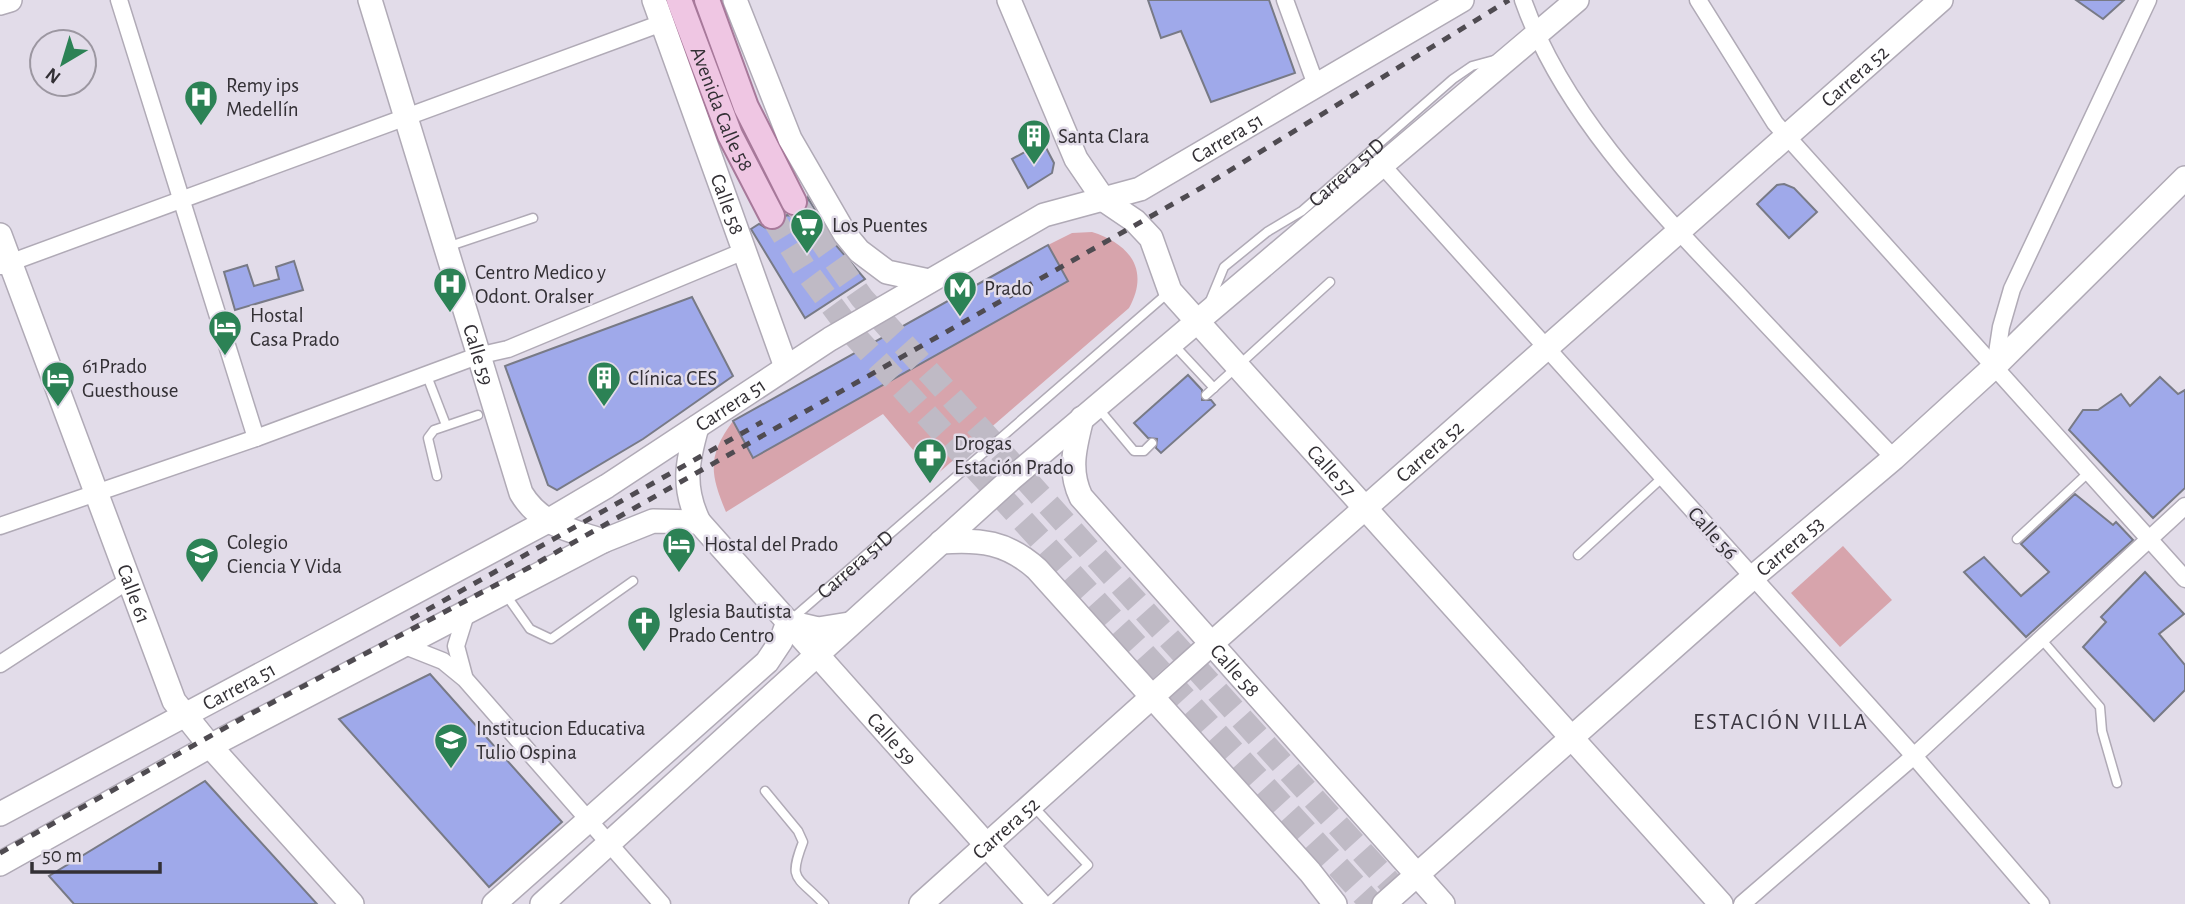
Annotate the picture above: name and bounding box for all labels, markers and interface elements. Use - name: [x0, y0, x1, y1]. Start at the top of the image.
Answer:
- north arrow: [28, 28, 98, 98]
- street label: Carrera 52: [1818, 42, 1893, 111]
- street label: Avenida Calle 58: [687, 44, 757, 175]
- text: N: [42, 64, 65, 87]
- place label: Remy ips Medellín: [226, 75, 299, 120]
- hospital icon: Remy ips Medellín: [182, 78, 220, 127]
- street label: Carrera 51: [1188, 109, 1267, 167]
- building icon: Santa Clara: [1015, 117, 1053, 166]
- place label: Santa Clara: [1058, 126, 1150, 147]
- street label: Carrera 51D: [1305, 134, 1389, 211]
- street label: Calle 58: [706, 171, 747, 238]
- supermarket icon: Los Puentes: [788, 206, 826, 255]
- place label: Los Puentes: [832, 215, 928, 236]
- place label: Centro Medico y Odont. Oralser: [475, 262, 606, 307]
- hospital icon: Centro Medico y Odont. Oralser: [431, 265, 469, 314]
- metro station icon: Prado: [941, 269, 979, 318]
- place label: Prado: [984, 278, 1032, 299]
- place label: Hostal Casa Prado: [250, 305, 340, 350]
- hotel icon: Hostal Casa Prado: [206, 308, 244, 357]
- street label: Calle 59: [459, 322, 497, 388]
- place label: 61Prado Guesthouse: [82, 356, 178, 401]
- hotel icon: 61Prado Guesthouse: [39, 359, 77, 408]
- building icon: Clínica CES: [585, 359, 623, 408]
- place label: Clínica CES: [628, 368, 717, 389]
- street label: Carrera 51: [692, 374, 770, 436]
- street label: Carrera 52: [1392, 417, 1468, 486]
- place label: Drogas Estación Prado: [954, 433, 1074, 478]
- pharmacy icon: Drogas Estación Prado: [911, 436, 949, 485]
- street label: Calle 57: [1303, 441, 1360, 501]
- street label: Calle 56: [1684, 503, 1741, 564]
- street label: Carrera 53: [1752, 512, 1828, 581]
- hotel icon: Hostal del Prado: [660, 525, 698, 574]
- street label: Carrera 51D: [813, 526, 897, 603]
- place label: Colegio Ciencia Y Vida: [227, 532, 342, 577]
- place label: Hostal del Prado: [704, 534, 838, 555]
- school or university icon: Colegio Ciencia Y Vida: [183, 535, 221, 584]
- street label: Calle 61: [113, 562, 154, 626]
- place label: Iglesia Bautista Prado Centro: [668, 601, 792, 646]
- church icon: Iglesia Bautista Prado Centro: [625, 604, 663, 653]
- street label: Calle 58: [1206, 640, 1264, 701]
- street label: Carrera 51: [199, 659, 279, 715]
- district label: ESTACIÓN VILLA: [1693, 708, 1869, 734]
- street label: Calle 59: [863, 709, 920, 770]
- place label: Institucion Educativa Tulio Ospina: [476, 718, 646, 763]
- school or university icon: Institucion Educativa Tulio Ospina: [432, 721, 470, 770]
- street label: Carrera 52: [969, 793, 1044, 863]
- scale bar: [32, 830, 159, 874]
- text: 50 m: [42, 845, 82, 866]

